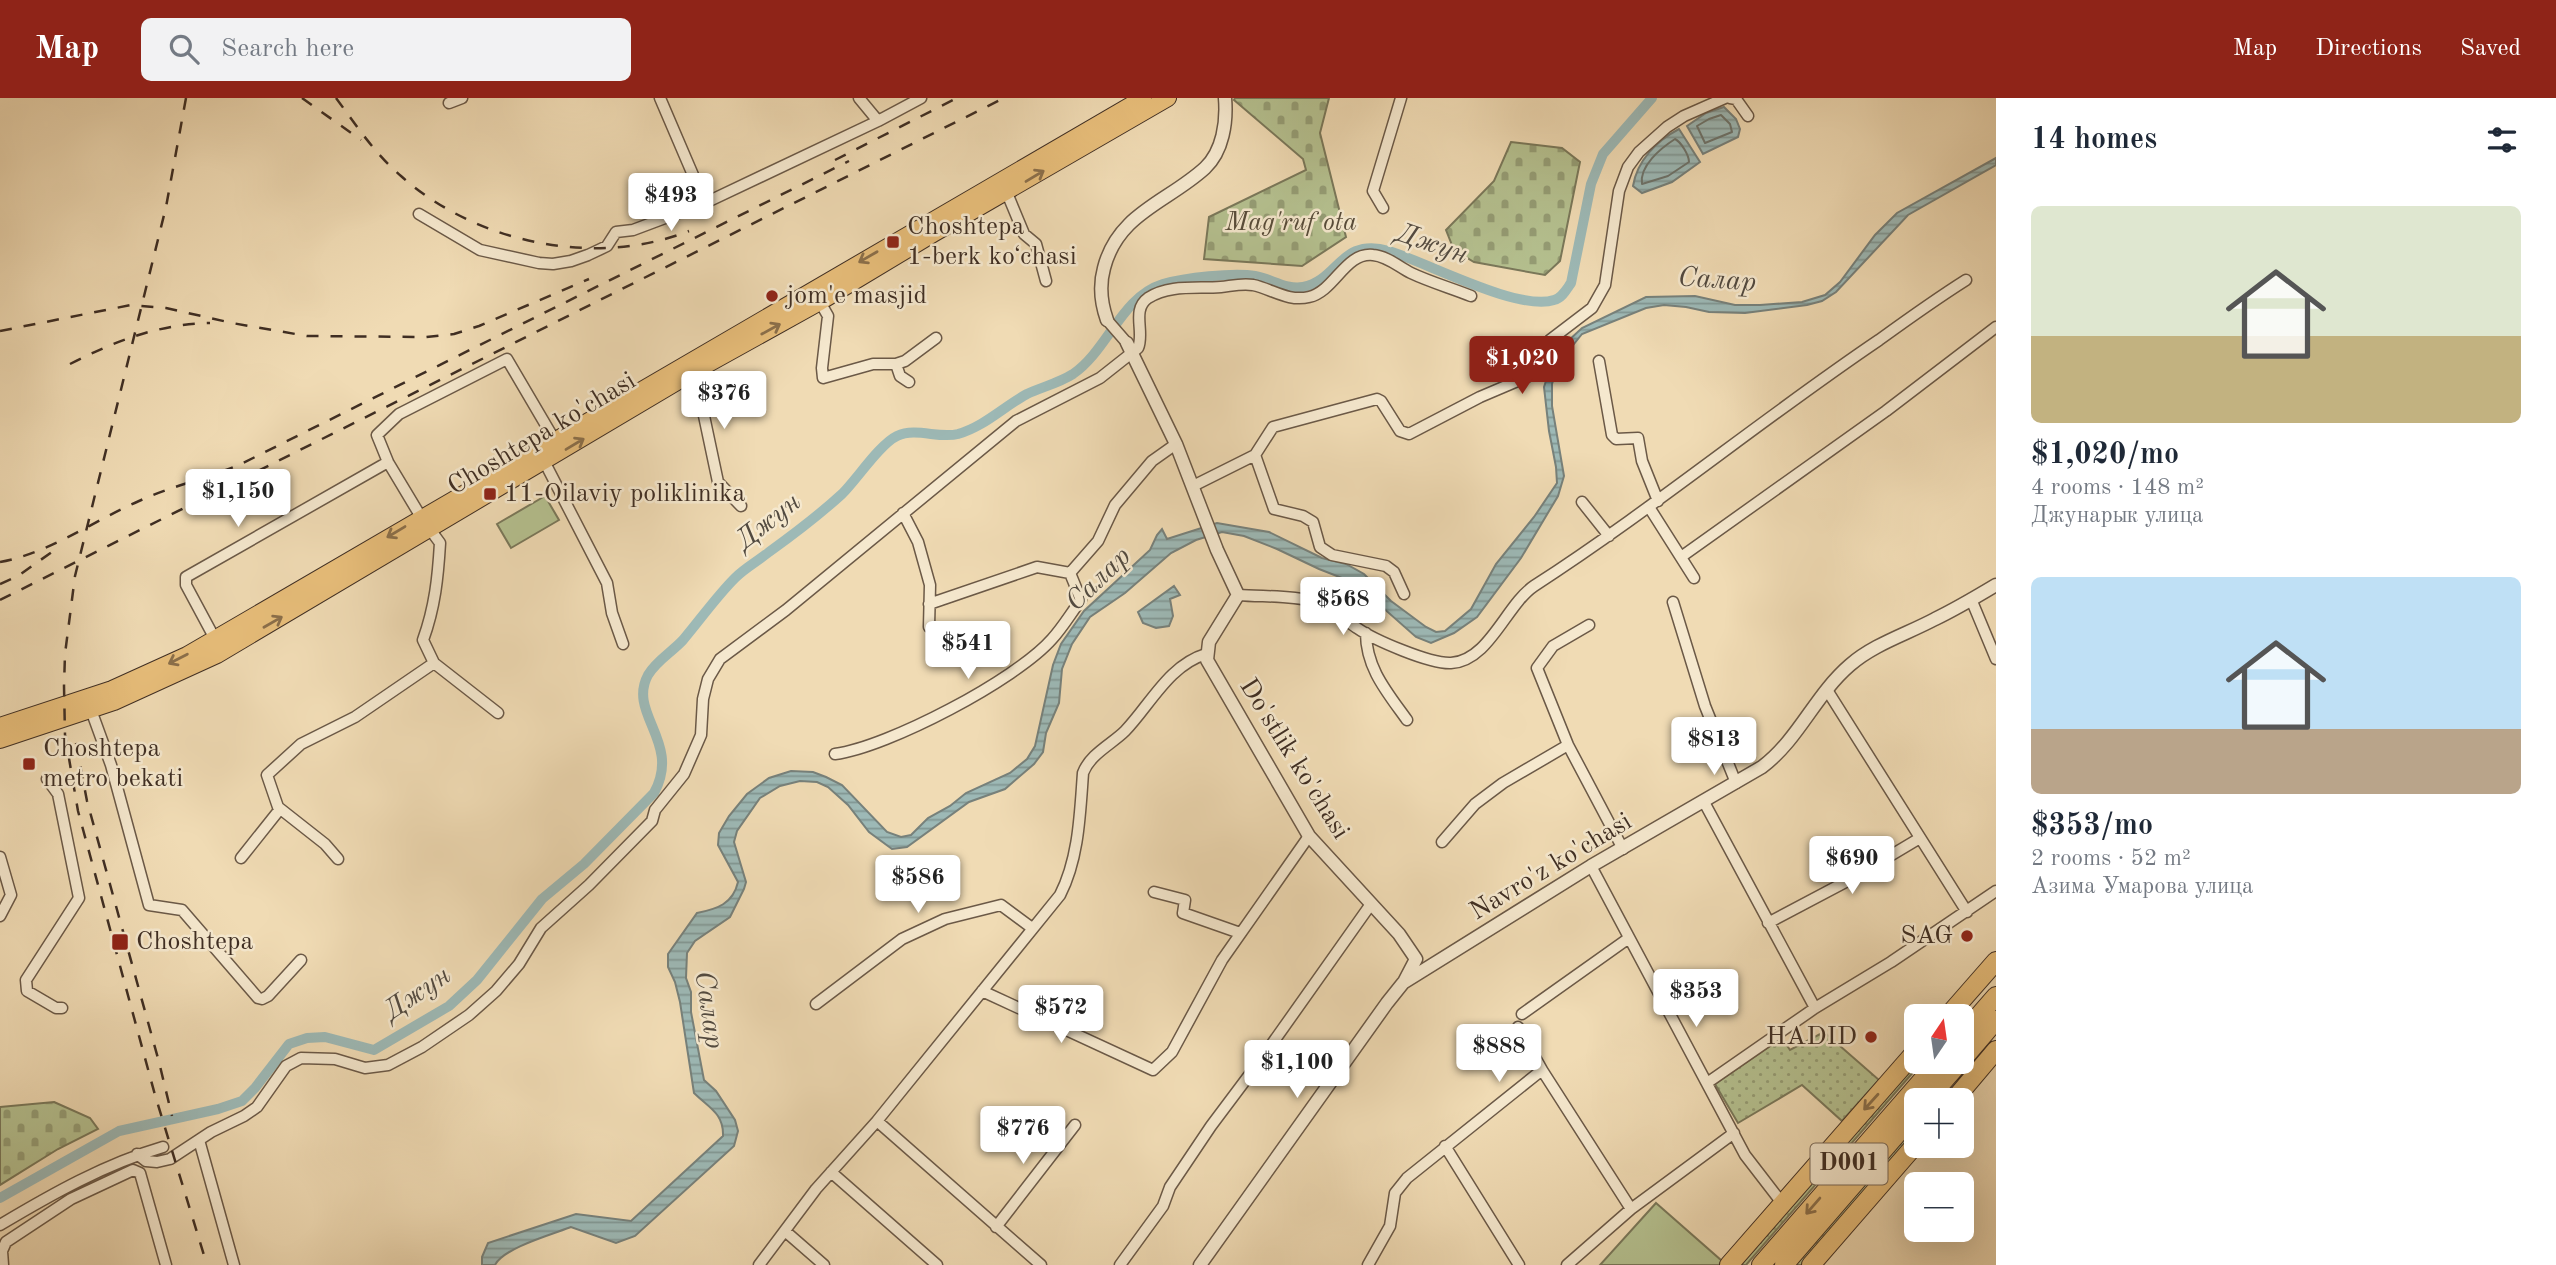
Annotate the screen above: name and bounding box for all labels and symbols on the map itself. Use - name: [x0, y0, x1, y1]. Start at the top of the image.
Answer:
- one-way arrow: [1024, 169, 1044, 183]
- pin: $493: [630, 174, 712, 233]
- park label: Mag'ruf ota: [1224, 210, 1357, 236]
- place label: Choshtepa 1-berk koʻchasi: [907, 214, 1077, 270]
- water label: Джун: [1390, 219, 1472, 270]
- marker: Choshtepa 1-berk koʻchasi: [885, 234, 901, 250]
- one-way arrow: [858, 250, 878, 264]
- water label: Салар: [1677, 264, 1757, 298]
- place label: jom'e masjid: [785, 283, 927, 309]
- marker: jom'e masjid: [764, 288, 780, 304]
- one-way arrow: [761, 322, 781, 336]
- pin: $1,020: [1465, 336, 1579, 396]
- street label: Choshtepa ko'chasi: [444, 368, 640, 500]
- pin: $376: [683, 372, 765, 431]
- one-way arrow: [564, 436, 584, 450]
- pin: $1,150: [181, 470, 295, 529]
- place label: 11-Oilaviy poliklinika: [504, 481, 745, 507]
- marker: 11-Oilaviy poliklinika: [482, 486, 498, 502]
- water label: Джун: [729, 488, 807, 558]
- one-way arrow: [386, 525, 406, 539]
- water label: Салар: [1061, 543, 1137, 617]
- pin: $568: [1302, 578, 1384, 637]
- one-way arrow: [263, 614, 283, 628]
- pin: $541: [927, 622, 1009, 681]
- one-way arrow: [168, 653, 189, 667]
- street label: Do'stlik ko'chasi: [1234, 674, 1354, 844]
- pin: $813: [1673, 718, 1755, 777]
- place label: Choshtepa metro bekati: [43, 736, 183, 792]
- marker: Choshtepa metro bekati: [21, 756, 37, 772]
- street label: Navro'z ko'chasi: [1466, 809, 1636, 925]
- pin: $690: [1811, 836, 1893, 896]
- pin: $586: [877, 856, 959, 915]
- place label: SAG: [1900, 923, 1953, 949]
- marker: SAG: [1959, 928, 1975, 944]
- place label: Choshtepa: [136, 929, 253, 955]
- marker: Choshtepa: [110, 932, 130, 952]
- water label: Джун: [377, 962, 457, 1028]
- water label: Салар: [689, 969, 727, 1051]
- pin: $353: [1655, 970, 1737, 1029]
- pin: $572: [1020, 986, 1102, 1045]
- north arrow: [1904, 1004, 1974, 1074]
- pin: $888: [1458, 1024, 1540, 1084]
- place label: HADID: [1766, 1024, 1857, 1050]
- marker: HADID: [1863, 1029, 1879, 1045]
- pin: $1,100: [1240, 1040, 1354, 1100]
- one-way arrow: [1863, 1093, 1879, 1111]
- pin: $776: [982, 1107, 1064, 1166]
- road number: D001: [1811, 1144, 1888, 1184]
- one-way arrow: [1804, 1197, 1821, 1214]

